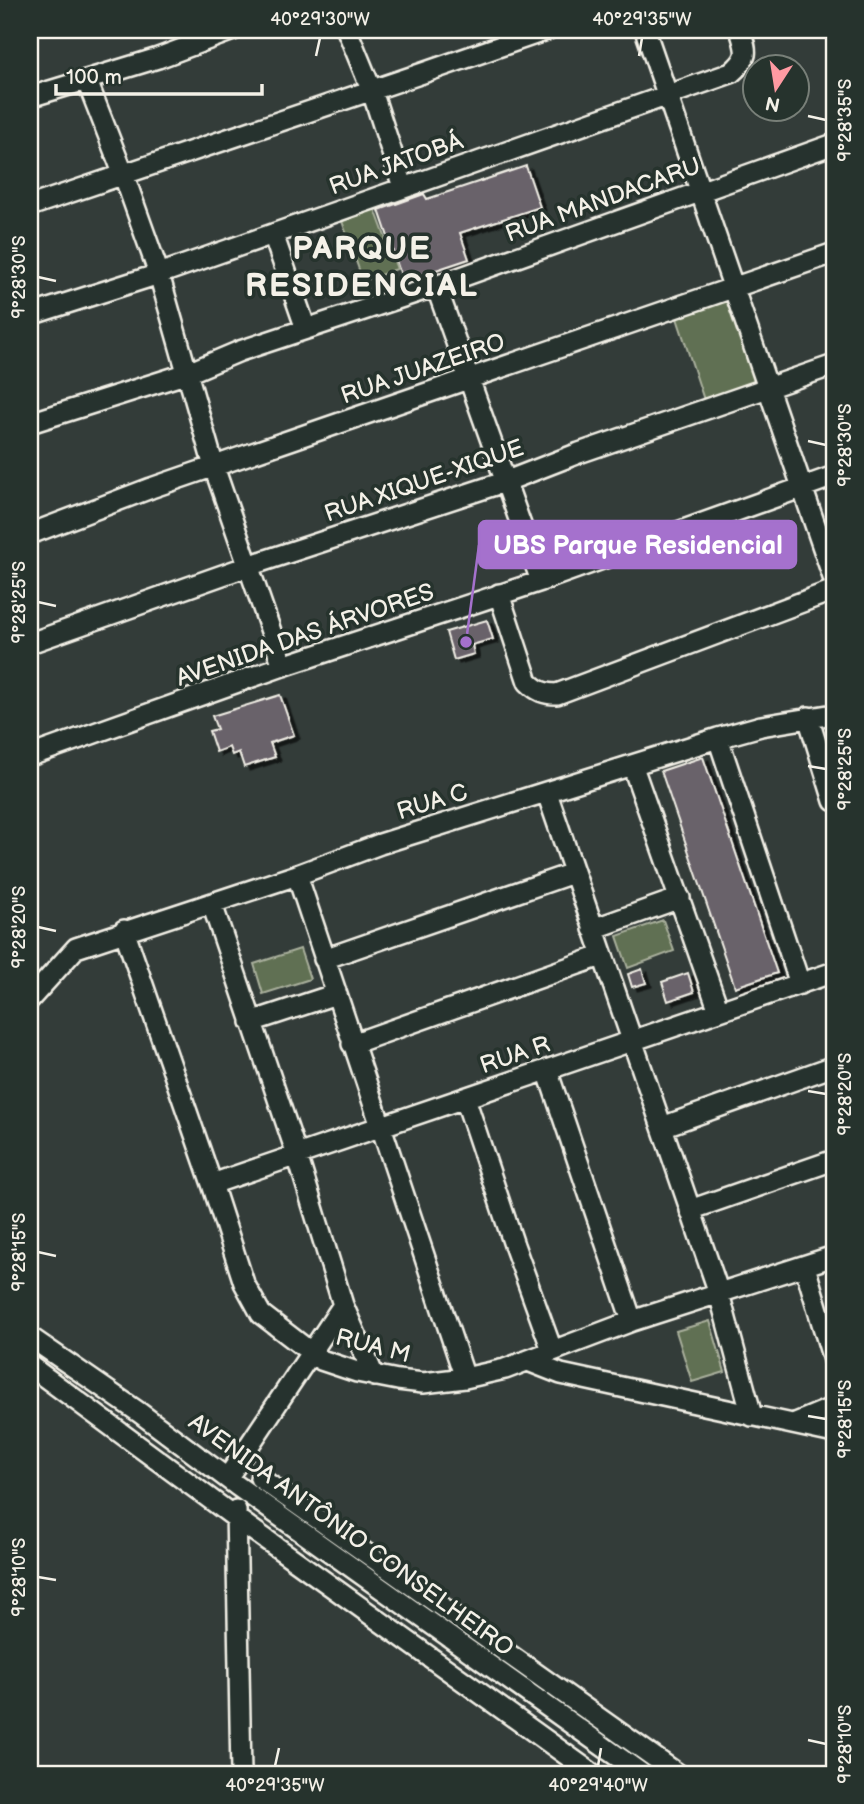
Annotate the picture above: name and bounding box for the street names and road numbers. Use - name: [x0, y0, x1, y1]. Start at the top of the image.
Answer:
- street label: RUA JATOBÁ: [325, 125, 467, 202]
- street label: RUA MANDACARU: [501, 151, 705, 249]
- street label: RUA JUAZEIRO: [337, 327, 509, 411]
- street label: RUA XIQUE-XIQUE: [321, 433, 527, 529]
- street label: AVENIDA DAS ÁRVORES: [172, 576, 438, 693]
- street label: RUA C: [393, 778, 471, 826]
- street label: RUA R: [476, 1030, 554, 1080]
- street label: RUA M: [333, 1323, 413, 1369]
- street label: AVENIDA ANTÔNIO CONSELHEIRO: [183, 1407, 520, 1663]

